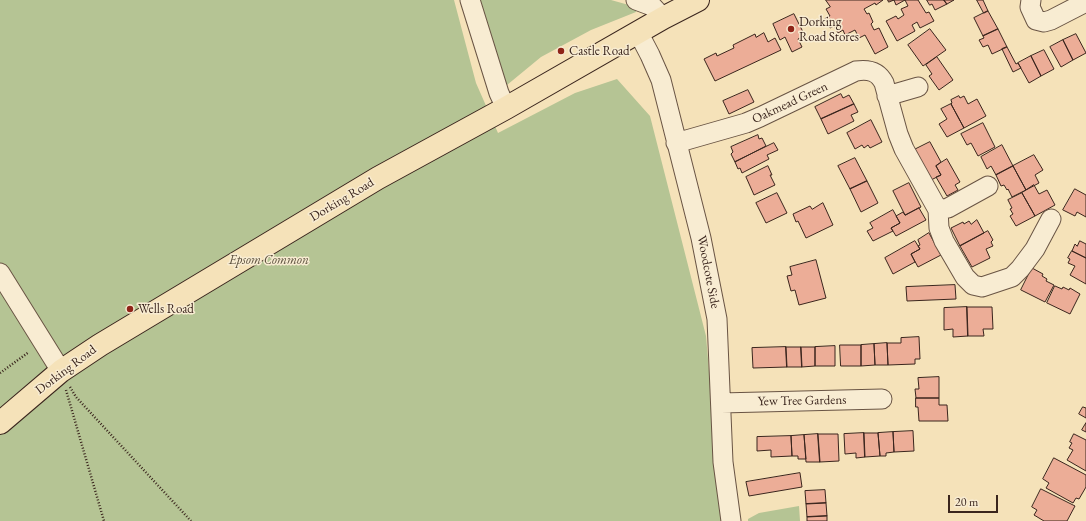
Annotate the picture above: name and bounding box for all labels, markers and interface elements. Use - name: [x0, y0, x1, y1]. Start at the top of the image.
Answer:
- place label: Dorking Road Stores: [799, 14, 859, 45]
- marker: Dorking Road Stores: [786, 24, 796, 34]
- place label: Castle Road: [569, 43, 630, 59]
- marker: Castle Road: [556, 46, 566, 56]
- street label: Oakmead Green: [750, 79, 830, 127]
- street label: Dorking Road: [307, 175, 377, 225]
- street label: Woodcote Side: [693, 234, 723, 310]
- park label: Epsom Common: [229, 252, 309, 268]
- place label: Wells Road: [138, 301, 194, 317]
- marker: Wells Road: [125, 304, 135, 314]
- street label: Dorking Road: [32, 342, 100, 398]
- street label: Yew Tree Gardens: [757, 392, 847, 410]
- scale bar: [950, 487, 1000, 513]
- text: 20 m: [955, 494, 978, 510]

